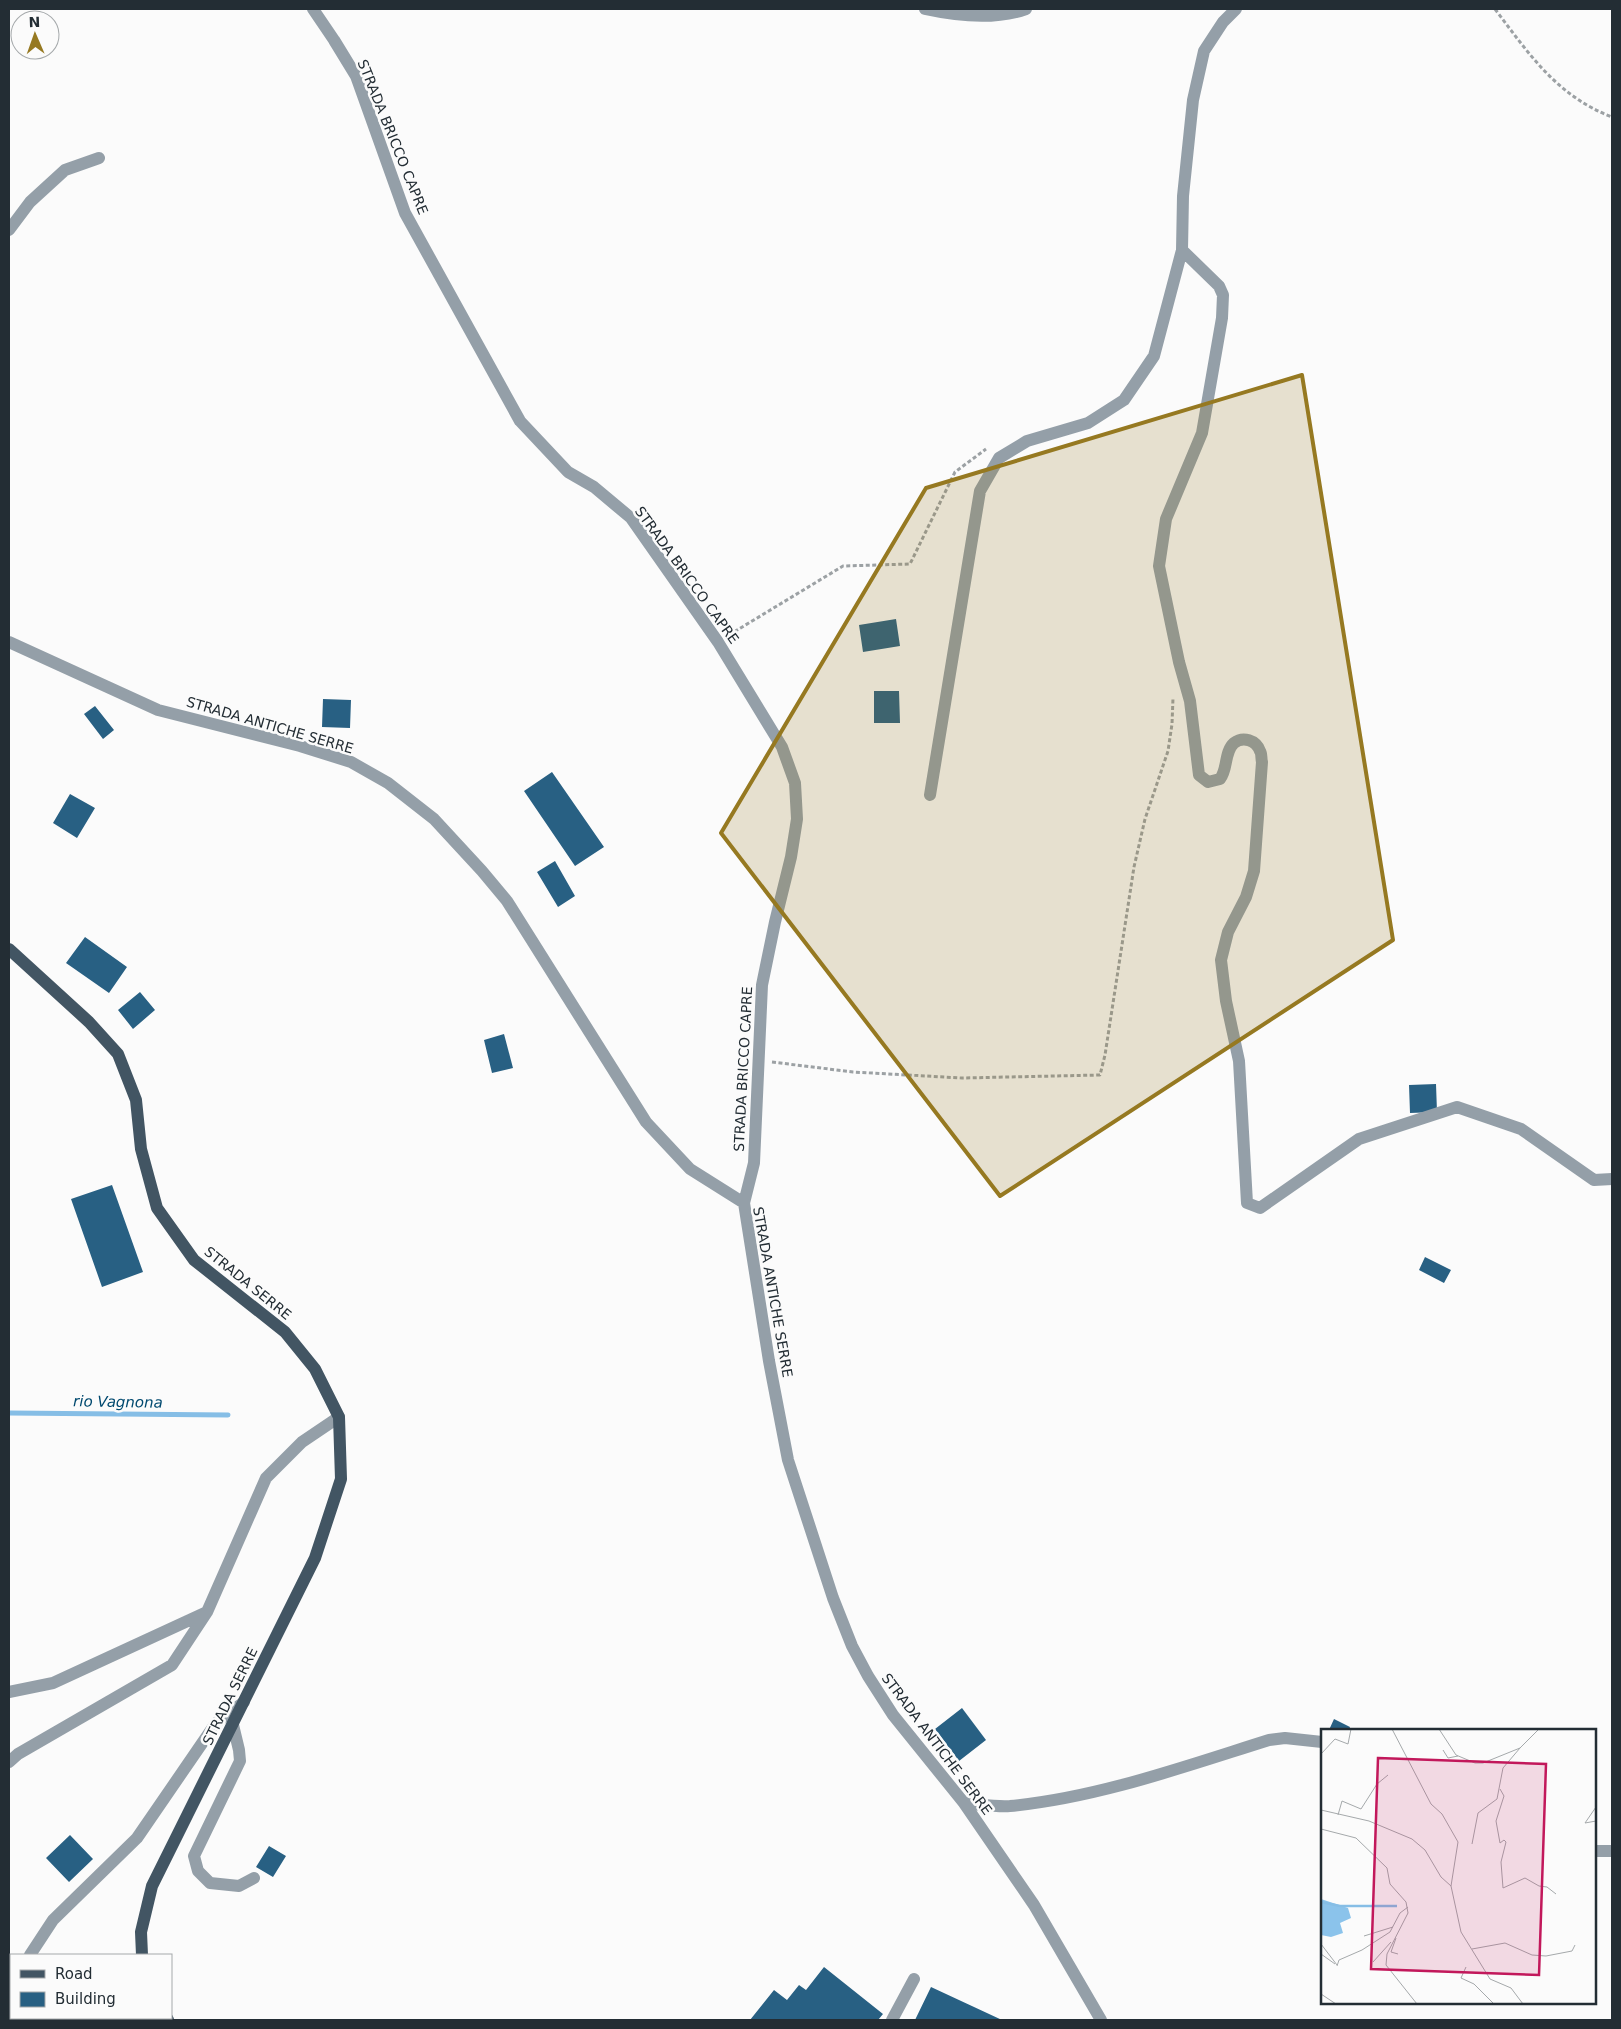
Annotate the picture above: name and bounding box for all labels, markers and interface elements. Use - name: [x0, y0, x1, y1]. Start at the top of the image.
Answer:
- north arrow: [10, 10, 60, 60]
- text: N: [28, 14, 41, 30]
- street label: STRADA BRICCO CAPRE: [355, 57, 431, 217]
- street label: STRADA BRICCO CAPRE: [632, 503, 742, 647]
- street label: STRADA ANTICHE SERRE: [185, 693, 355, 757]
- street label: STRADA BRICCO CAPRE: [731, 986, 755, 1152]
- street label: STRADA ANTICHE SERRE: [750, 1205, 796, 1379]
- street label: STRADA SERRE: [201, 1243, 295, 1323]
- water label: rio Vagnona: [73, 1392, 163, 1412]
- street label: STRADA SERRE: [199, 1645, 261, 1747]
- street label: STRADA ANTICHE SERRE: [879, 1670, 995, 1818]
- inset map: [1321, 1729, 1596, 2004]
- legend: [10, 1954, 172, 2019]
- text: Road: [55, 1965, 93, 1983]
- text: Building: [55, 1990, 116, 2008]

